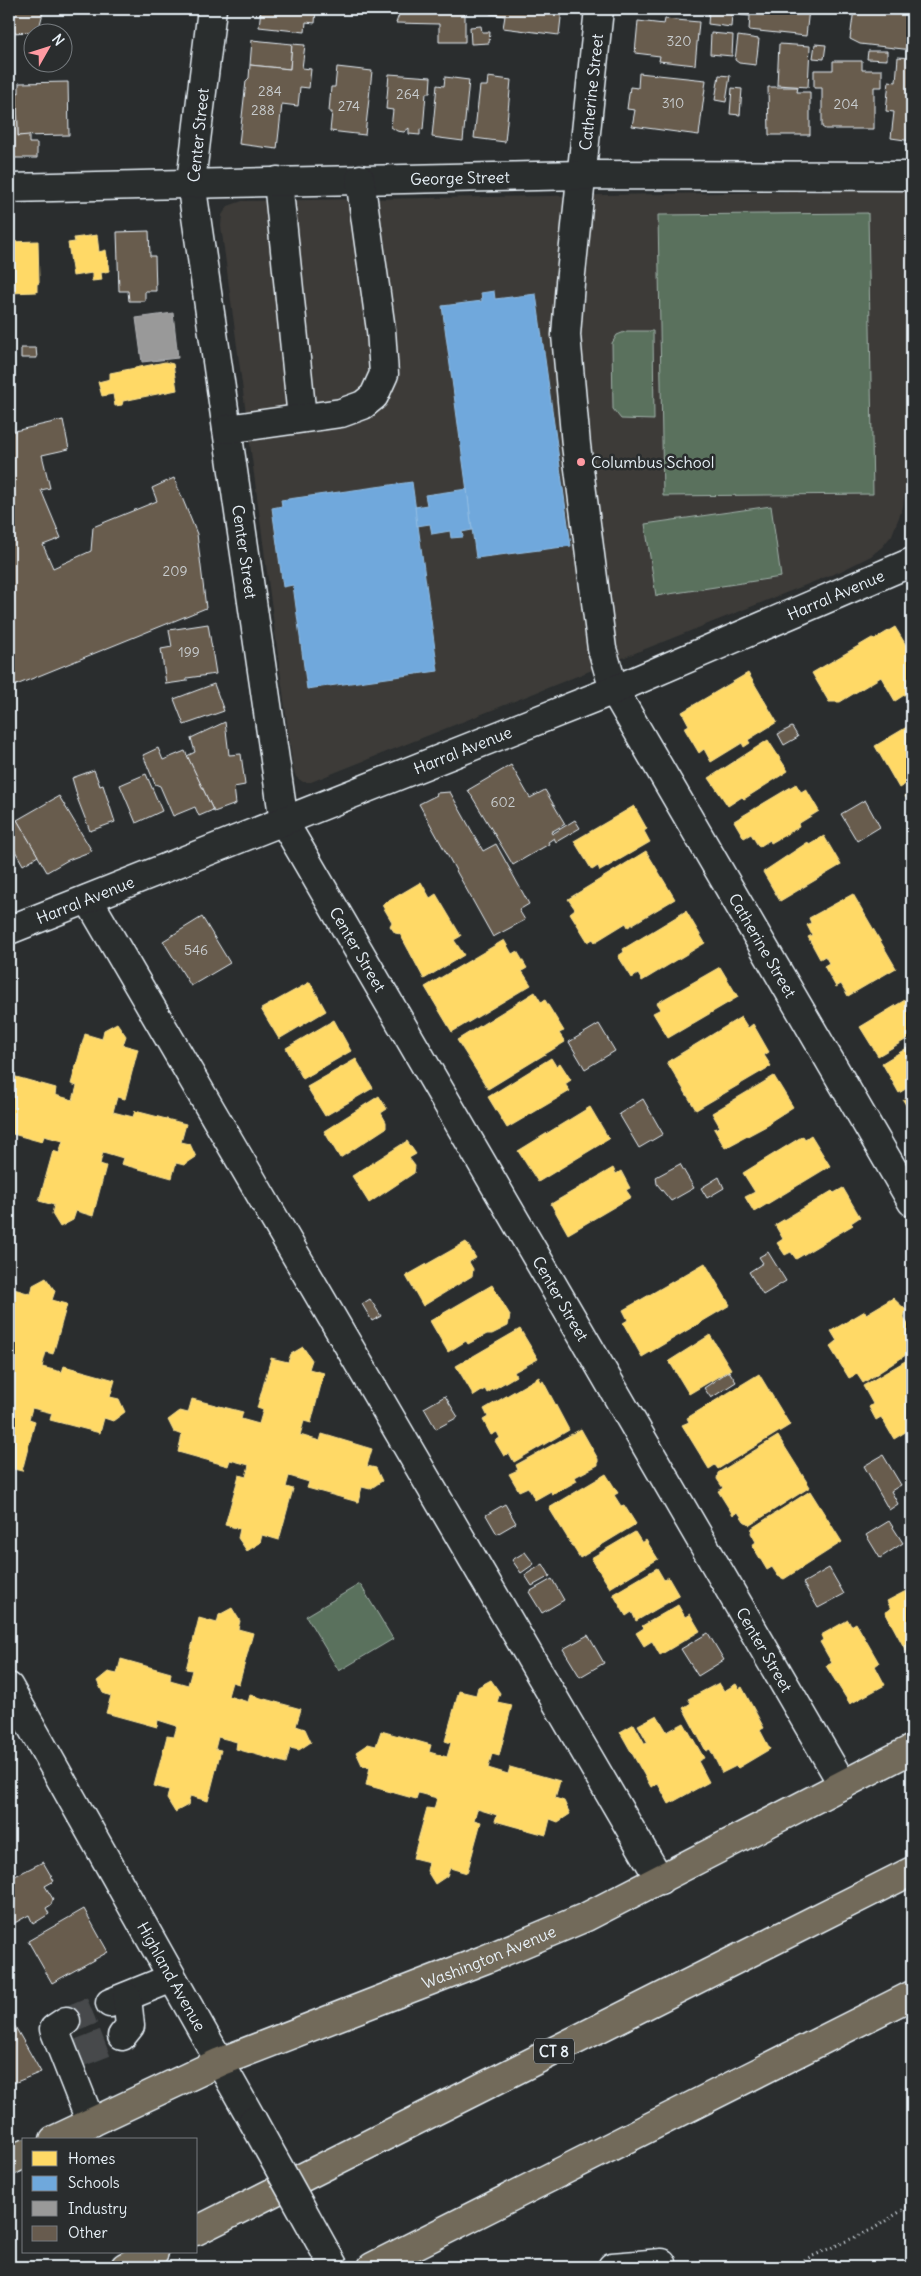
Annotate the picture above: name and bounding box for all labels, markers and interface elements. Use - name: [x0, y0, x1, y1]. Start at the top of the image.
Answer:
- north arrow: [22, 22, 72, 72]
- text: N: [48, 30, 68, 49]
- street label: Catherine Street: [575, 32, 607, 151]
- house number: 320: [667, 32, 691, 50]
- house number: 284: [258, 82, 282, 100]
- house number: 264: [396, 85, 420, 103]
- street label: Center Street: [183, 86, 213, 183]
- house number: 310: [662, 94, 684, 112]
- house number: 204: [834, 95, 858, 113]
- house number: 274: [338, 97, 360, 115]
- house number: 288: [251, 101, 275, 119]
- street label: George Street: [410, 167, 511, 189]
- place label: Columbus School: [591, 452, 714, 472]
- marker: Columbus School: [575, 456, 587, 468]
- street label: Center Street: [228, 503, 262, 601]
- house number: 209: [163, 562, 187, 580]
- street label: Harral Avenue: [784, 565, 887, 624]
- house number: 199: [178, 643, 200, 661]
- street label: Harral Avenue: [411, 722, 515, 778]
- house number: 602: [491, 793, 516, 811]
- street label: Harral Avenue: [33, 871, 137, 928]
- street label: Catherine Street: [724, 890, 801, 1002]
- street label: Center Street: [325, 903, 391, 996]
- house number: 546: [184, 941, 208, 959]
- street label: Center Street: [528, 1253, 593, 1345]
- street label: Center Street: [732, 1604, 797, 1696]
- street label: Highland Avenue: [133, 1918, 210, 2035]
- street label: Washington Avenue: [419, 1921, 559, 1993]
- road number: CT 8: [534, 2038, 574, 2064]
- legend: [22, 2138, 198, 2254]
- text: Homes: [68, 2149, 115, 2168]
- text: Schools: [68, 2173, 120, 2192]
- text: Industry: [68, 2199, 127, 2218]
- text: Other: [68, 2223, 108, 2242]

